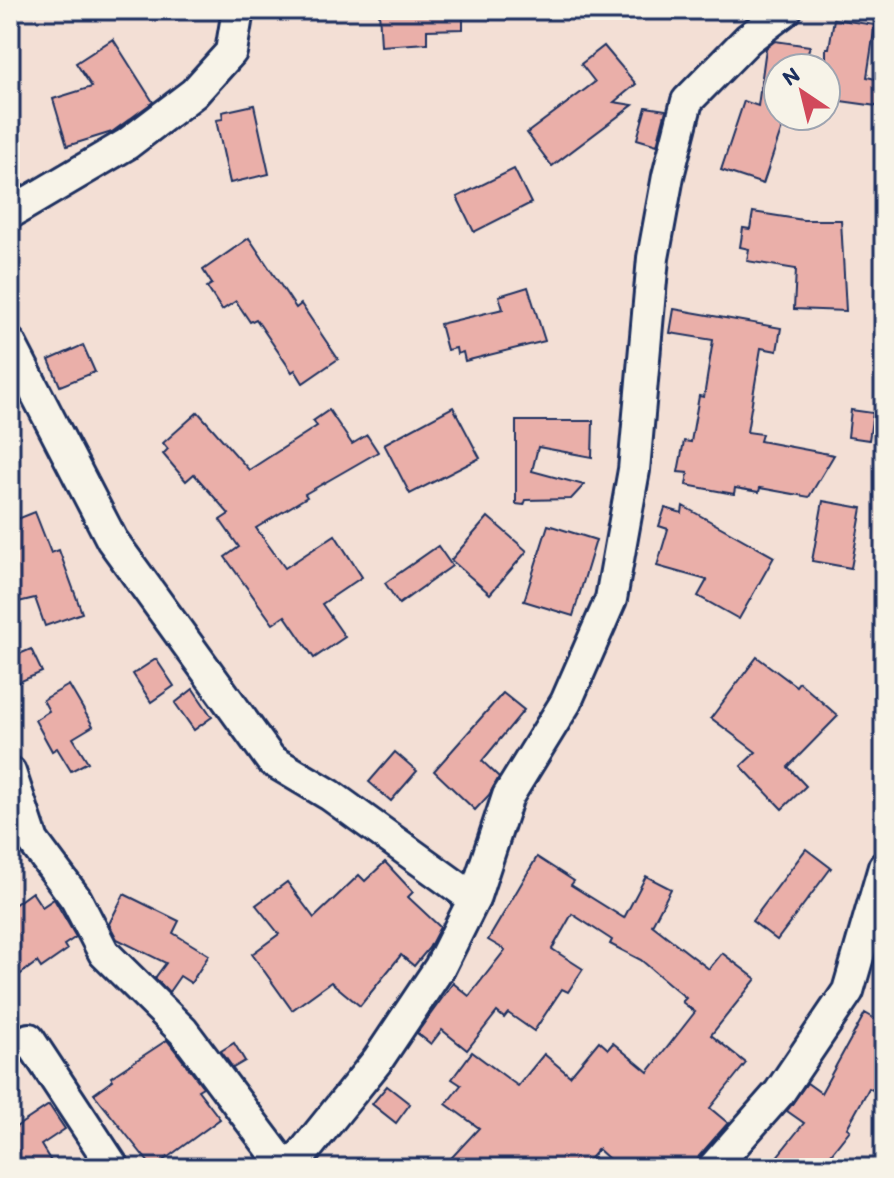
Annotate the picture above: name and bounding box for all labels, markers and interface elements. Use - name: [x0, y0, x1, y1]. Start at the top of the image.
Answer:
- north arrow: [762, 52, 842, 132]
- text: N: [777, 61, 805, 91]

